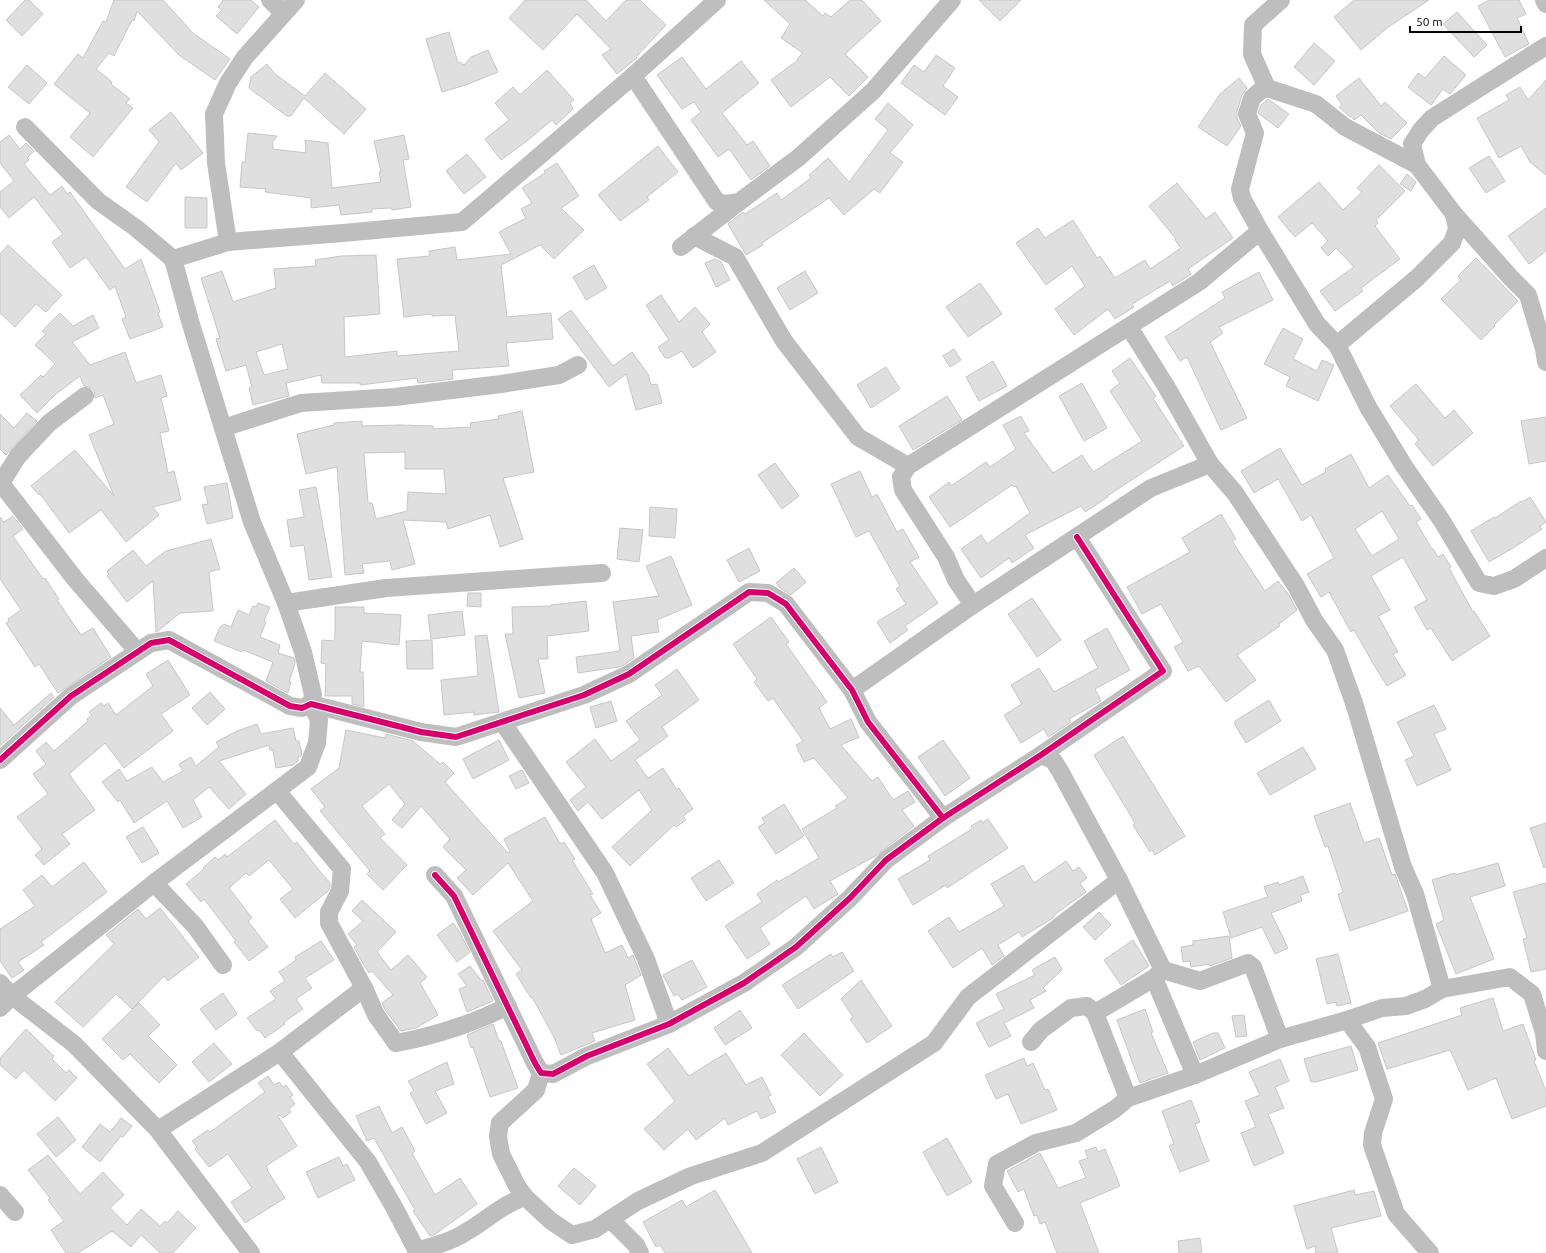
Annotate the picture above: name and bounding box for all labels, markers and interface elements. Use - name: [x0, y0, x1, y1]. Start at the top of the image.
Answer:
- scale bar: [1410, 8, 1521, 34]
- text: 50 m: [1416, 15, 1443, 28]

